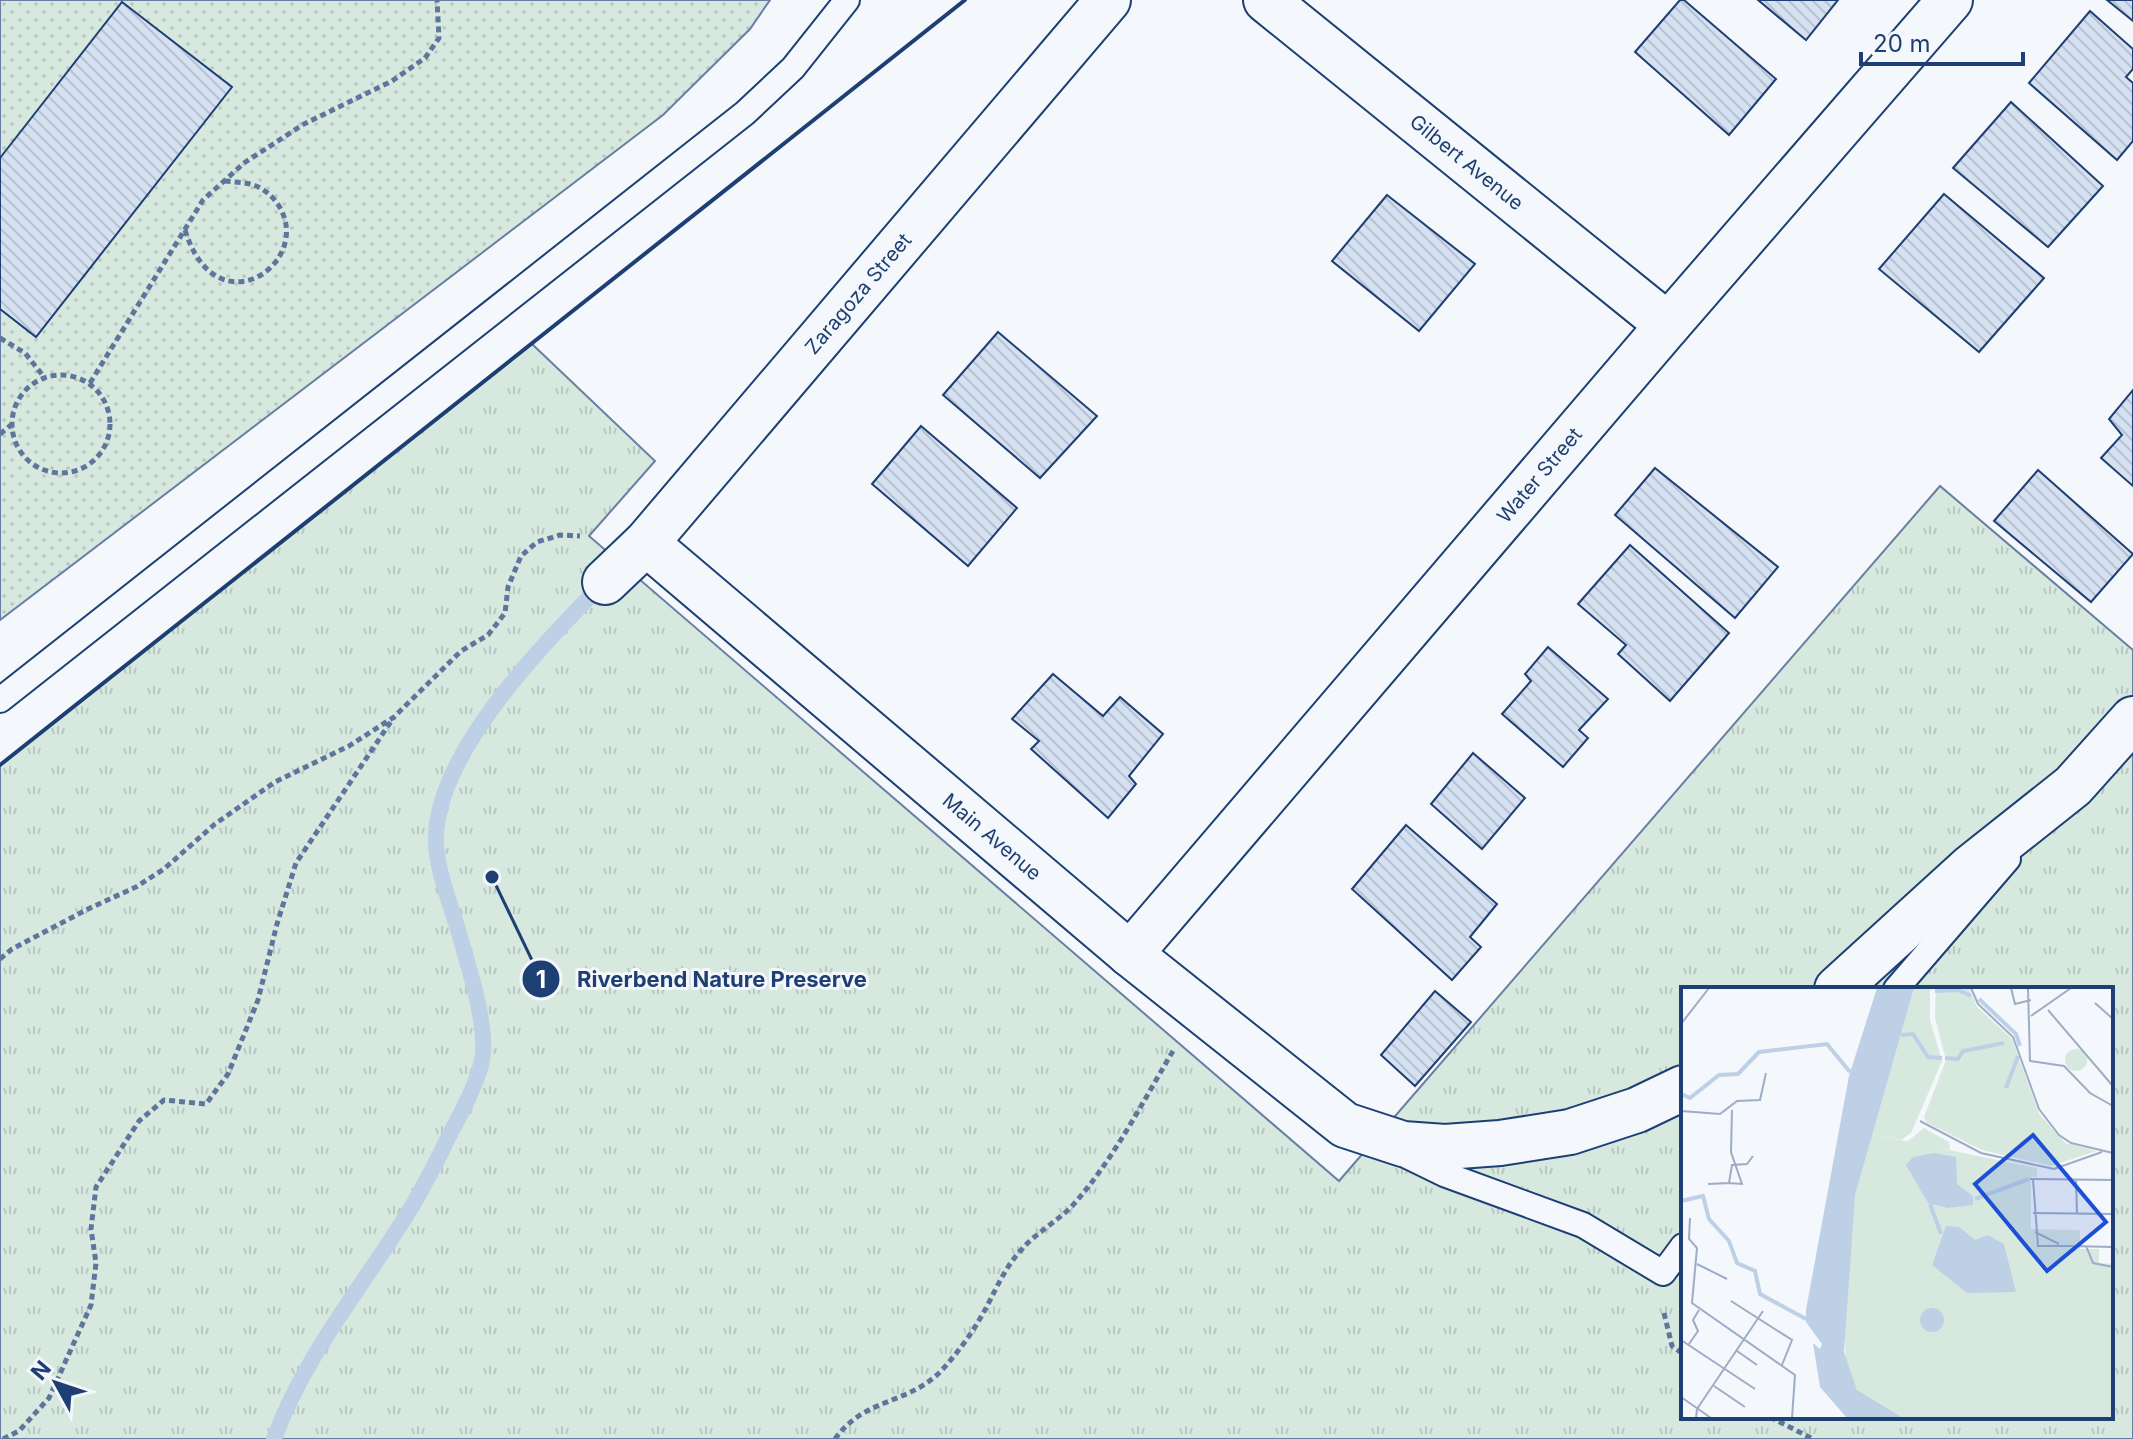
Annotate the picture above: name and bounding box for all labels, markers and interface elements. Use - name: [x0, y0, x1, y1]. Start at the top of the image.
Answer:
- scale bar: [1861, 16, 2023, 66]
- text: 20 m: [1873, 29, 1931, 58]
- street label: Gilbert Avenue: [1405, 109, 1528, 215]
- street label: Zaragoza Street: [800, 228, 917, 359]
- street label: Water Street: [1492, 422, 1587, 528]
- street label: Main Avenue: [938, 788, 1046, 885]
- callout: Riverbend Nature Preserve: [521, 956, 883, 1002]
- text: 1: [536, 965, 546, 994]
- text: Riverbend Nature Preserve: [577, 966, 867, 992]
- inset map: [1681, 987, 2113, 1419]
- north arrow: [16, 1343, 96, 1423]
- text: N: [25, 1355, 56, 1385]

